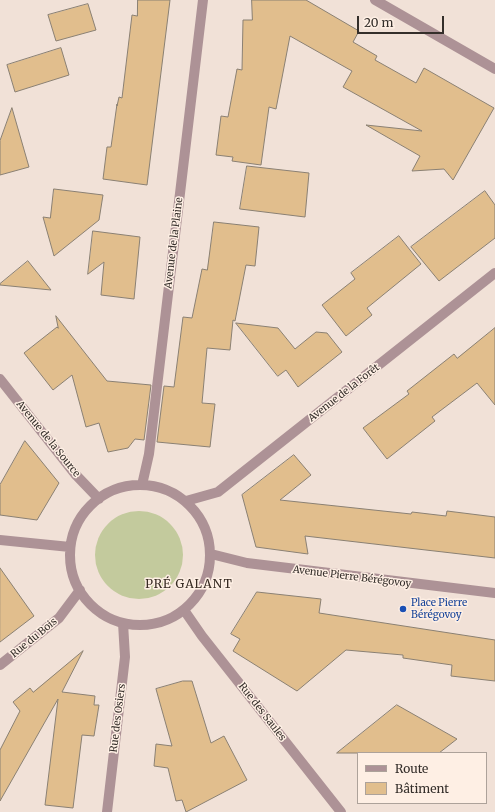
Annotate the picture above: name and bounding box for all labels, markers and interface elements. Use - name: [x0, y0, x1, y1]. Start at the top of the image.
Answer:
- scale bar: [359, 8, 446, 34]
- text: 20 m: [364, 15, 393, 30]
- street label: Avenue de la Plaine: [162, 197, 186, 289]
- street label: Avenue de la Forêt: [306, 362, 382, 424]
- street label: Avenue de la Source: [14, 399, 82, 479]
- street label: Avenue Pierre Bérégovoy: [292, 564, 412, 590]
- district label: PRÉ GALANT: [145, 578, 233, 592]
- place label: Place Pierre Bérégovoy: [411, 597, 467, 620]
- marker: Place Pierre Bérégovoy: [398, 604, 408, 614]
- street label: Rue du Bois: [8, 616, 60, 660]
- street label: Rue des Saules: [236, 681, 288, 743]
- street label: Rue des Osiers: [108, 683, 128, 753]
- legend: [357, 752, 487, 804]
- text: Route: [395, 761, 428, 776]
- text: Bâtiment: [395, 781, 449, 796]

